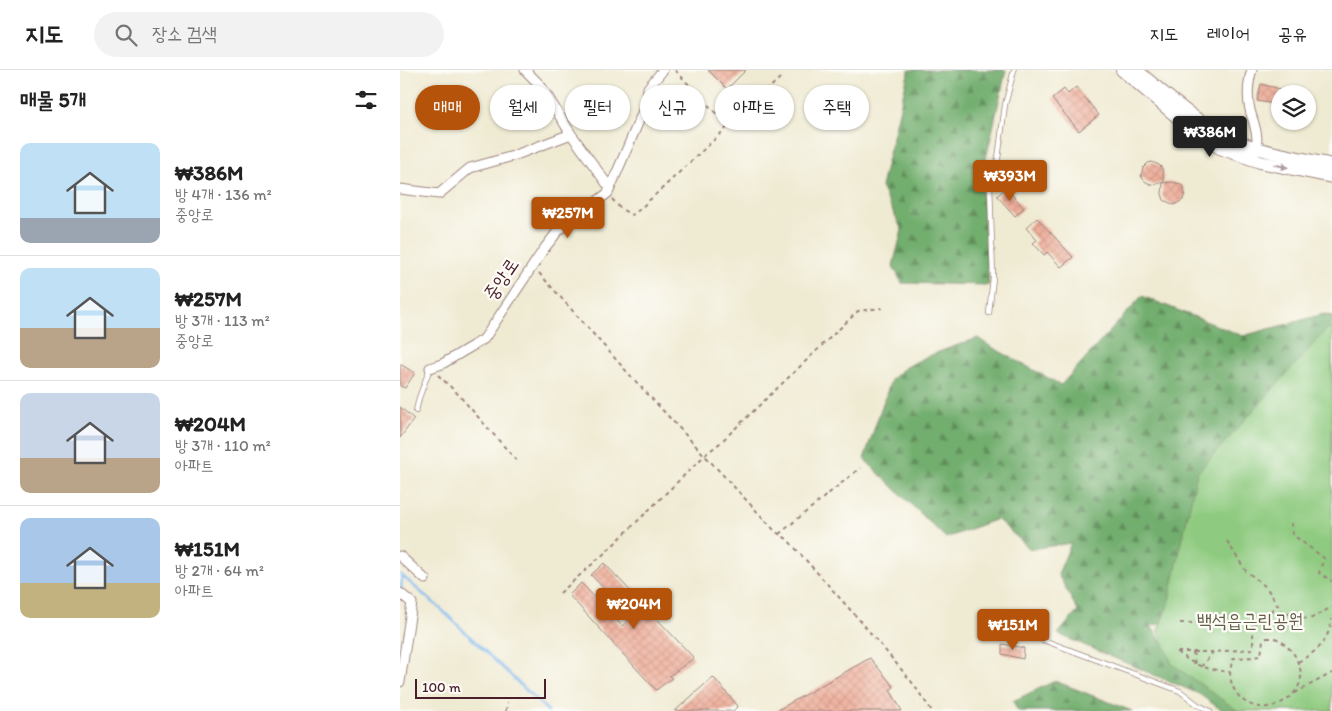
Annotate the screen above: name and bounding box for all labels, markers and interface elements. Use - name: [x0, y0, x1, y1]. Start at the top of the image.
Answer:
- search box: [94, 12, 444, 57]
- text: 지도: [25, 19, 64, 48]
- icon: search: [112, 21, 140, 49]
- text: 장소 검색: [152, 22, 217, 45]
- text: 지도: [1150, 23, 1179, 45]
- text: 레이어: [1207, 23, 1250, 45]
- text: 공유: [1278, 23, 1307, 45]
- chip: 매매: [415, 85, 480, 130]
- chip: 월세: [490, 85, 555, 130]
- chip: 필터: [565, 85, 630, 130]
- chip: 신규: [640, 85, 705, 130]
- chip: 아파트: [715, 85, 794, 130]
- chip: 주택: [804, 85, 869, 130]
- map controls: [1271, 85, 1316, 130]
- button: layers: [1271, 85, 1316, 130]
- icon: filters: [352, 86, 380, 114]
- text: 매물 5개: [20, 87, 86, 112]
- pin: ₩386M: [1175, 116, 1245, 158]
- text: ₩386M: [1184, 122, 1236, 141]
- text: ₩386M: [175, 160, 244, 185]
- pin: ₩393M: [975, 160, 1045, 202]
- icon: home: [60, 163, 120, 223]
- one-way arrow: [1273, 163, 1289, 171]
- text: ₩393M: [984, 166, 1036, 185]
- text: 방 4개 · 136 m²: [175, 185, 272, 204]
- pin: ₩257M: [533, 196, 603, 239]
- text: ₩257M: [542, 203, 594, 222]
- text: 중앙로: [175, 205, 214, 224]
- street label: 중앙로: [479, 254, 523, 304]
- text: ₩257M: [175, 286, 242, 311]
- icon: home: [60, 288, 120, 348]
- text: 방 3개 · 113 m²: [175, 311, 270, 330]
- text: 중앙로: [175, 331, 214, 350]
- text: ₩204M: [175, 411, 246, 436]
- icon: home: [60, 413, 120, 473]
- text: 방 3개 · 110 m²: [175, 436, 271, 455]
- text: 아파트: [175, 456, 214, 475]
- text: ₩151M: [175, 536, 240, 561]
- icon: home: [60, 538, 120, 598]
- text: 방 2개 · 64 m²: [175, 561, 264, 580]
- text: 아파트: [175, 581, 214, 600]
- pin: ₩204M: [599, 588, 669, 630]
- text: ₩204M: [607, 594, 661, 613]
- pin: ₩151M: [978, 608, 1048, 651]
- park label: 백석읍근린공원: [1196, 609, 1304, 632]
- text: ₩151M: [988, 615, 1038, 634]
- scale bar: [415, 676, 546, 699]
- text: 100 m: [422, 679, 461, 696]

